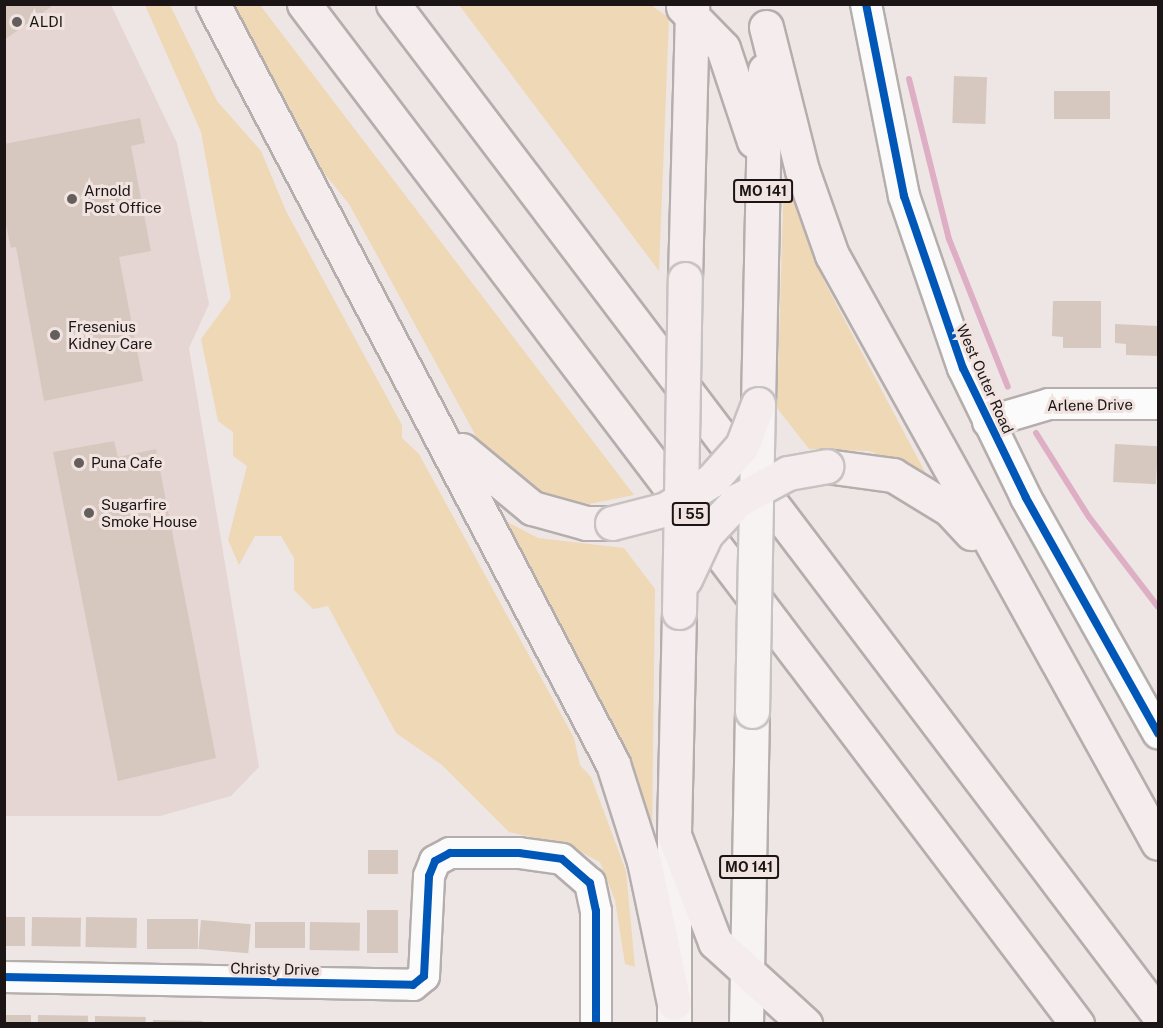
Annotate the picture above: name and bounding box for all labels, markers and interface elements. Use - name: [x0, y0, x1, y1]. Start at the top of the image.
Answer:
- place label: ALDI: [29, 13, 63, 31]
- marker: ALDI: [10, 15, 24, 29]
- road number: MO 141: [733, 180, 793, 202]
- place label: Arnold Post Office: [84, 181, 161, 216]
- marker: Arnold Post Office: [65, 192, 79, 206]
- place label: Fresenius Kidney Care: [68, 317, 152, 352]
- street label: West Outer Road: [953, 322, 1017, 436]
- marker: Fresenius Kidney Care: [46, 326, 64, 344]
- street label: Arlene Drive: [1047, 395, 1133, 415]
- place label: Puna Cafe: [91, 454, 162, 472]
- marker: Puna Cafe: [72, 456, 86, 470]
- place label: Sugarfire Smoke House: [101, 495, 197, 530]
- road number: I 55: [672, 503, 710, 525]
- marker: Sugarfire Smoke House: [82, 506, 96, 520]
- road number: MO 141: [719, 856, 779, 878]
- street label: Christy Drive: [230, 959, 320, 979]

